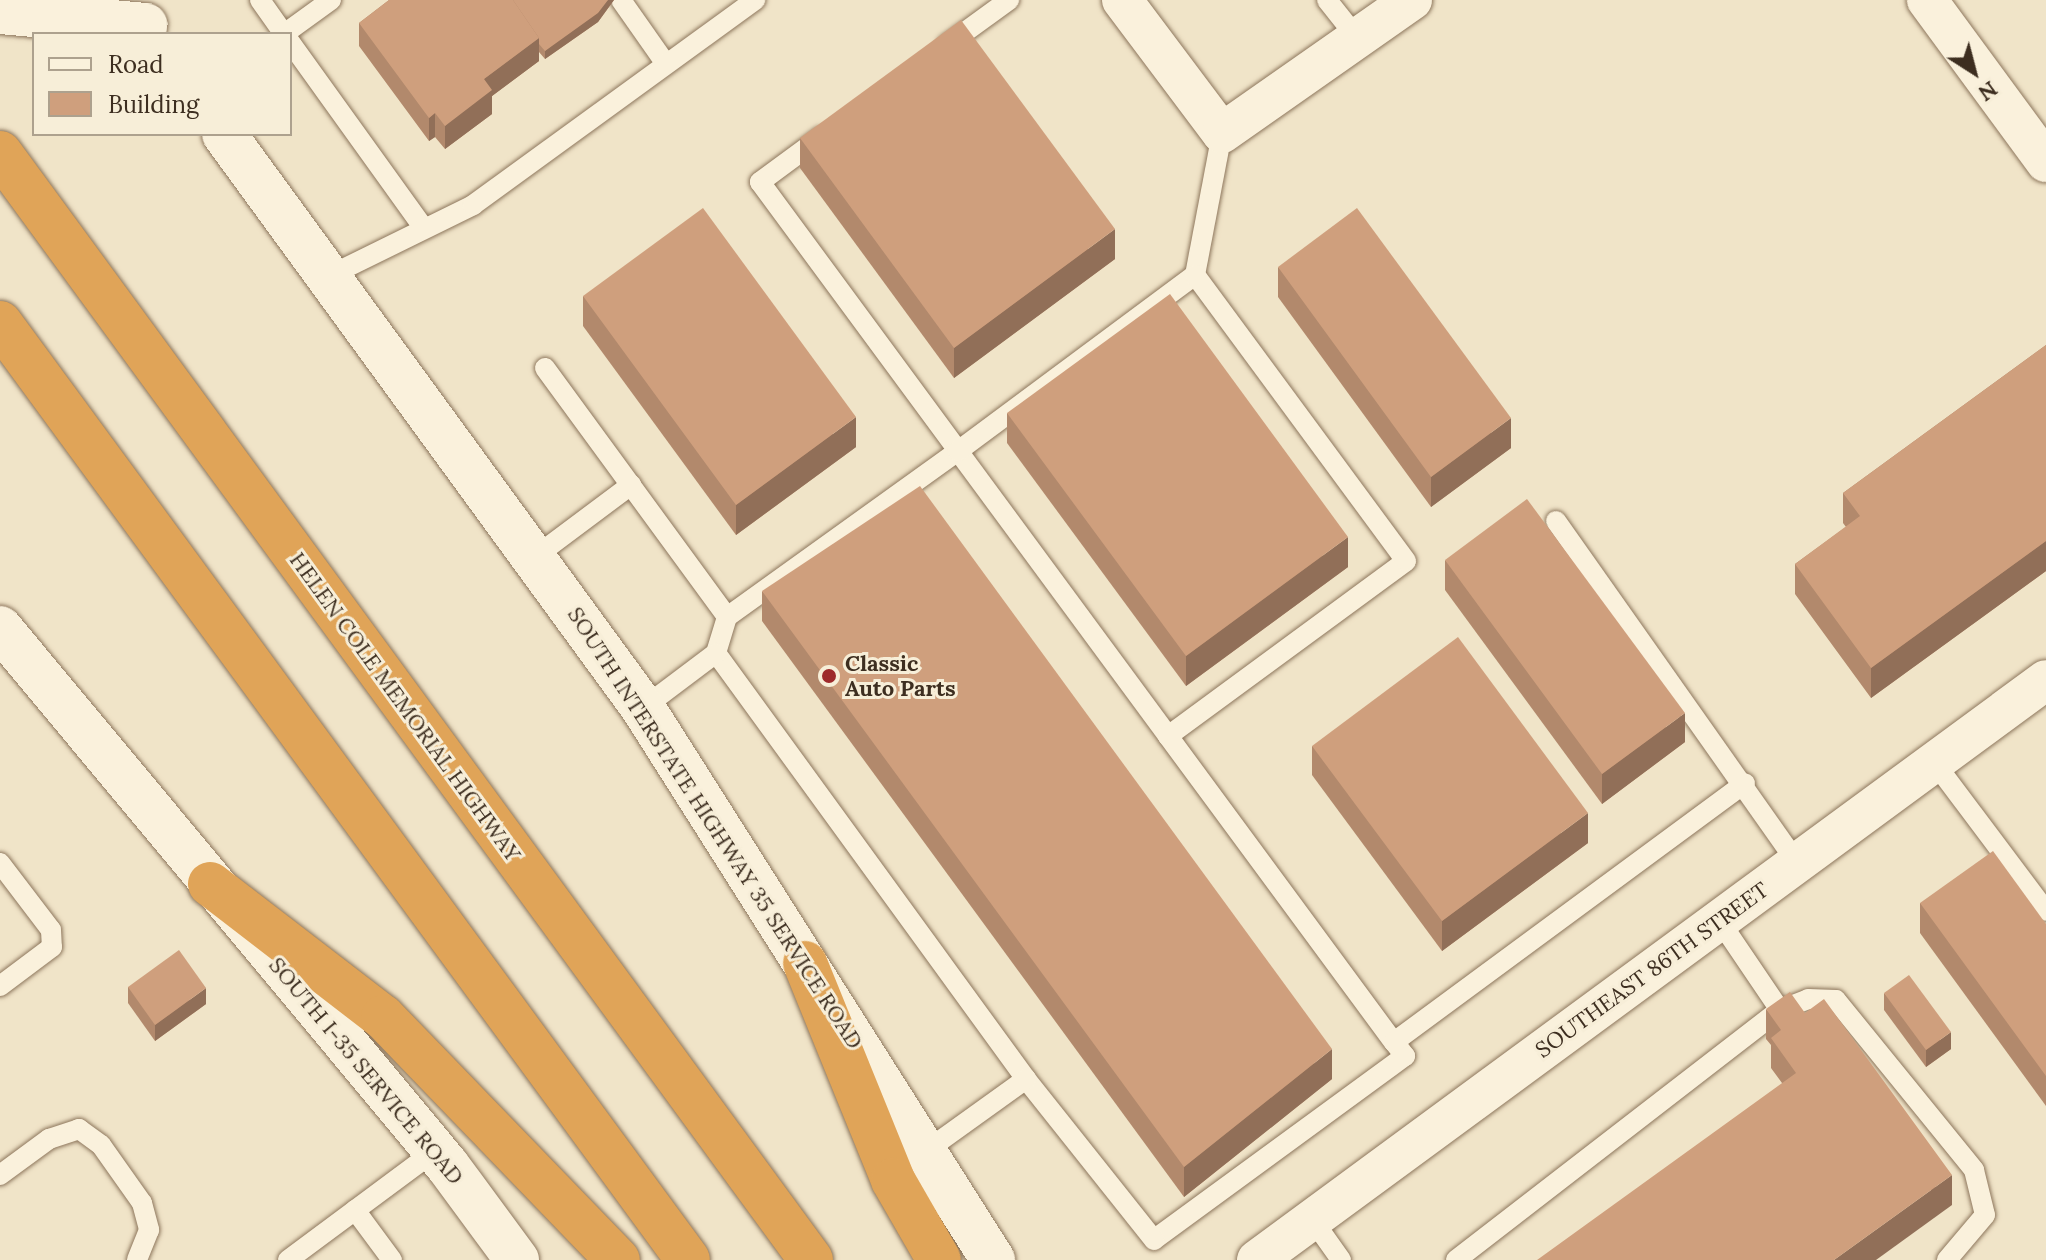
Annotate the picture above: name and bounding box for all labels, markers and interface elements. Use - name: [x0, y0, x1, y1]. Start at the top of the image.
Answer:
- legend: [32, 32, 292, 136]
- north arrow: [1934, 32, 2014, 112]
- text: Road: [108, 49, 164, 80]
- text: N: [1973, 75, 2003, 108]
- text: Building: [108, 89, 199, 120]
- street label: HELEN COLE MEMORIAL HIGHWAY: [284, 547, 526, 867]
- street label: SOUTH INTERSTATE HIGHWAY 35 SERVICE ROAD: [562, 602, 868, 1054]
- place label: Classic Auto Parts: [845, 650, 956, 702]
- marker: Classic Auto Parts: [820, 667, 838, 685]
- street label: SOUTHEAST 86TH STREET: [1530, 877, 1774, 1063]
- street label: SOUTH I-35 SERVICE ROAD: [263, 952, 469, 1190]

